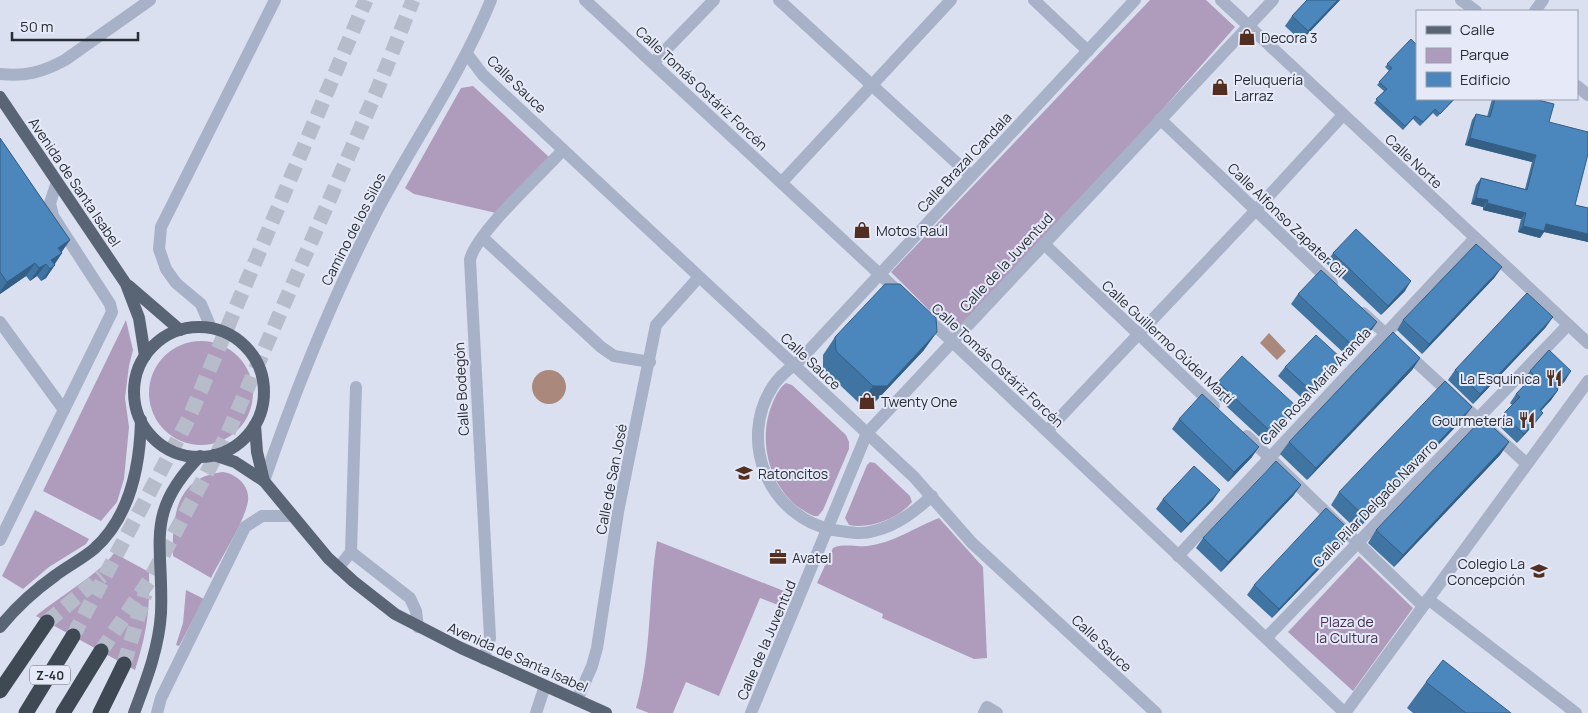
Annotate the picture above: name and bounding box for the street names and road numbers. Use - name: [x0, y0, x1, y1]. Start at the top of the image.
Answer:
- street label: Calle Tomás Ostáriz Forcén: [632, 22, 772, 154]
- street label: Calle Sauce: [483, 51, 551, 117]
- street label: Calle Brazal Candala: [913, 108, 1015, 216]
- street label: Avenida de Santa Isabel: [25, 114, 125, 250]
- street label: Calle Norte: [1381, 130, 1447, 192]
- street label: Calle Alfonso Zapater Gil: [1224, 159, 1350, 281]
- street label: Camino de los Silos: [316, 169, 390, 289]
- street label: Calle de la Juventud: [955, 208, 1057, 316]
- street label: Calle Guillermo Gúdel Martí: [1098, 276, 1238, 408]
- street label: Calle Tomás Ostáriz Forcén: [928, 299, 1068, 431]
- street label: Calle Rosa María Aranda: [1255, 323, 1375, 449]
- street label: Calle Sauce: [777, 328, 845, 394]
- street label: Calle Bodegón: [449, 342, 473, 436]
- street label: Calle de San José: [591, 422, 631, 536]
- street label: Calle Pilar Delgado Navarro: [1308, 435, 1442, 571]
- street label: Calle de la Juventud: [732, 577, 800, 703]
- street label: Calle Sauce: [1068, 610, 1136, 676]
- street label: Avenida de Santa Isabel: [445, 617, 591, 697]
- road number: Z-40: [30, 666, 70, 684]

